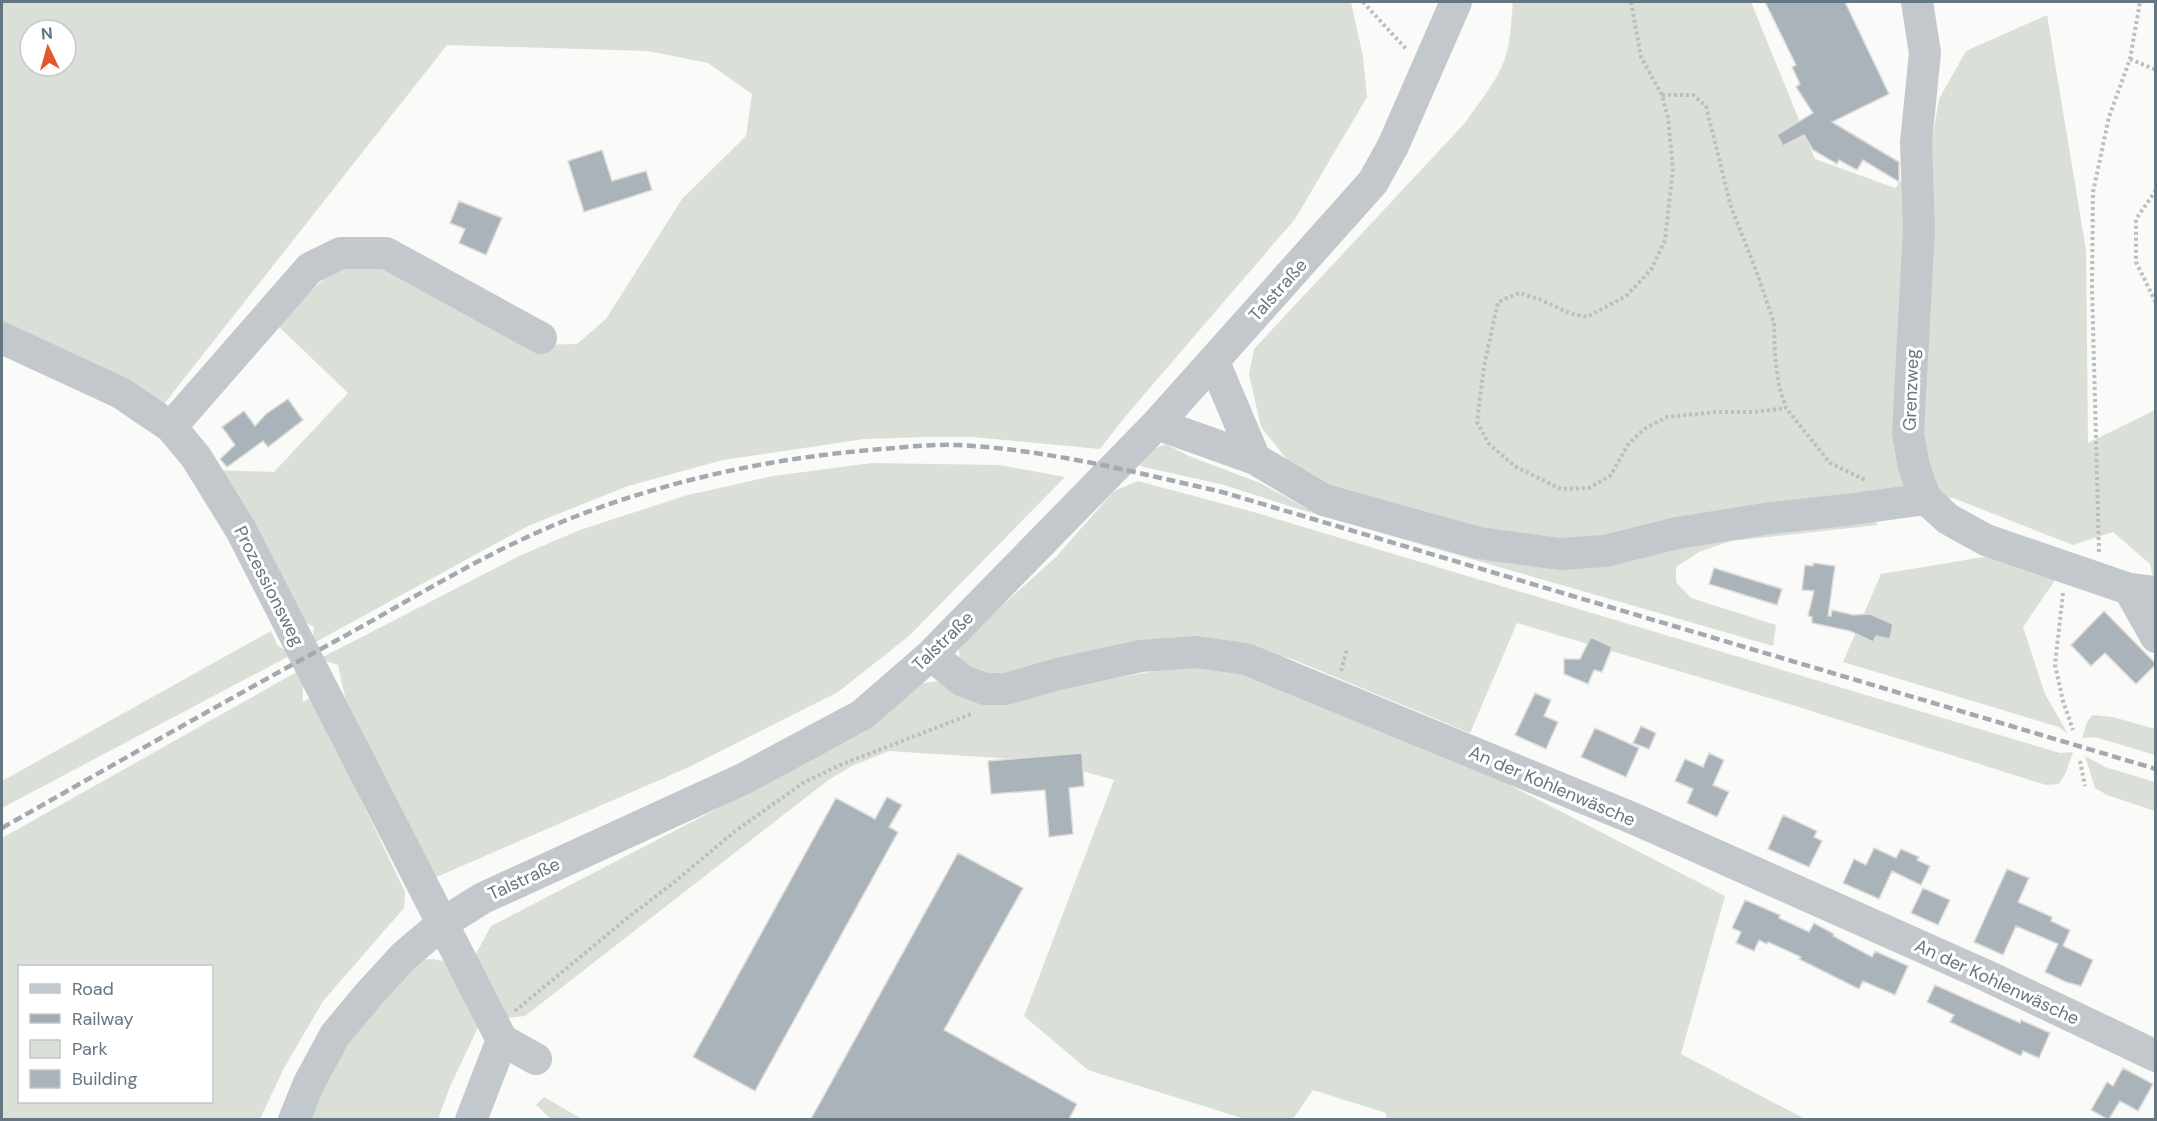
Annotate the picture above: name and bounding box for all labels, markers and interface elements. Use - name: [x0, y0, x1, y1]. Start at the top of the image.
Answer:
- north arrow: [18, 18, 78, 78]
- text: N: [40, 23, 53, 45]
- street label: Talstraße: [1243, 254, 1313, 326]
- street label: Grenzweg: [1898, 348, 1924, 432]
- street label: Prozessionsweg: [228, 522, 310, 650]
- street label: Talstraße: [907, 606, 979, 676]
- street label: An der Kohlenwäsche: [1465, 740, 1639, 832]
- street label: Talstraße: [484, 852, 564, 906]
- street label: An der Kohlenwäsche: [1911, 933, 2083, 1031]
- legend: [18, 965, 213, 1103]
- text: Road: [72, 977, 114, 1001]
- text: Railway: [72, 1007, 134, 1031]
- text: Park: [72, 1037, 108, 1061]
- text: Building: [72, 1067, 137, 1091]

